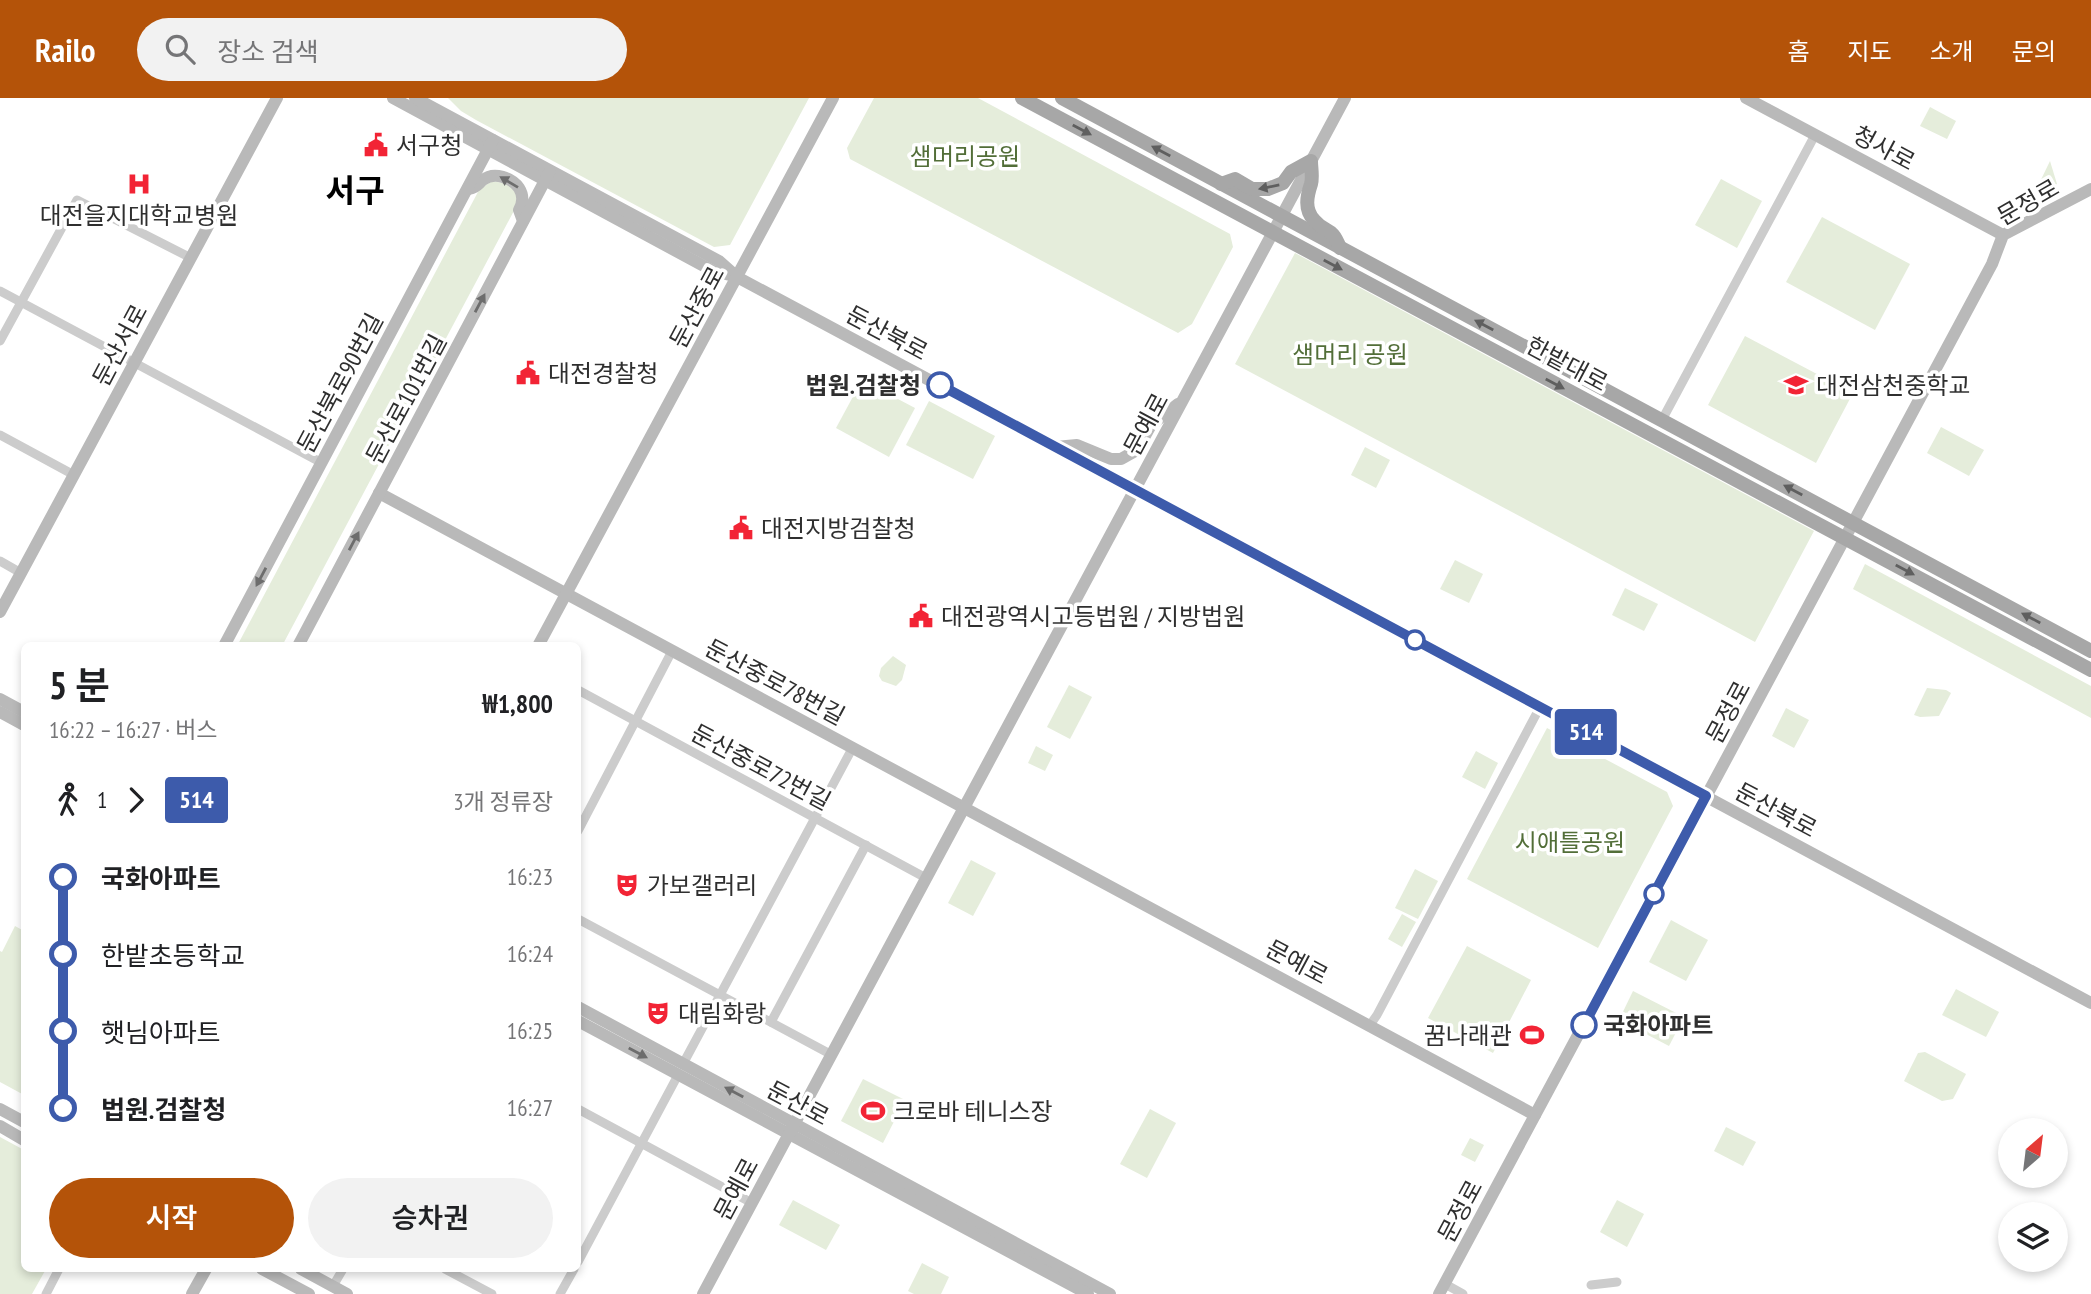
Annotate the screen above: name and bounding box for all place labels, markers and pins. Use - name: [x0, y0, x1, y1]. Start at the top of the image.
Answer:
- place label: 서구청: [396, 130, 462, 161]
- public building icon: 서구청: [362, 131, 390, 159]
- hospital icon: 대전을지대학교병원: [125, 170, 153, 198]
- place label: 대전을지대학교병원: [40, 200, 238, 231]
- place label: 대전경찰청: [548, 358, 658, 389]
- public building icon: 대전경찰청: [514, 359, 542, 387]
- place label: 법원.검찰청: [806, 370, 921, 401]
- place label: 대전삼천중학교: [1816, 370, 1971, 401]
- school or university icon: 대전삼천중학교: [1782, 371, 1810, 399]
- marker: 법원.검찰청: [927, 372, 953, 398]
- place label: 대전지방검찰청: [761, 513, 916, 544]
- public building icon: 대전지방검찰청: [727, 514, 755, 542]
- place label: 대전광역시고등법원 / 지방법원: [941, 601, 1245, 632]
- public building icon: 대전광역시고등법원 / 지방법원: [907, 602, 935, 630]
- unlabelled marker: [1405, 630, 1425, 650]
- place label: 가보갤러리: [647, 870, 757, 901]
- theatre icon: 가보갤러리: [613, 871, 641, 899]
- unlabelled marker: [1644, 884, 1664, 904]
- place label: 대림화랑: [678, 998, 766, 1029]
- theatre icon: 대림화랑: [644, 999, 672, 1027]
- place label: 국화아파트: [1603, 1010, 1713, 1041]
- marker: 국화아파트: [1571, 1012, 1597, 1038]
- place label: 꿈나래관: [1424, 1020, 1512, 1051]
- sports icon: 꿈나래관: [1518, 1021, 1546, 1049]
- place label: 크로바 테니스장: [893, 1096, 1053, 1127]
- sports icon: 크로바 테니스장: [859, 1097, 887, 1125]

